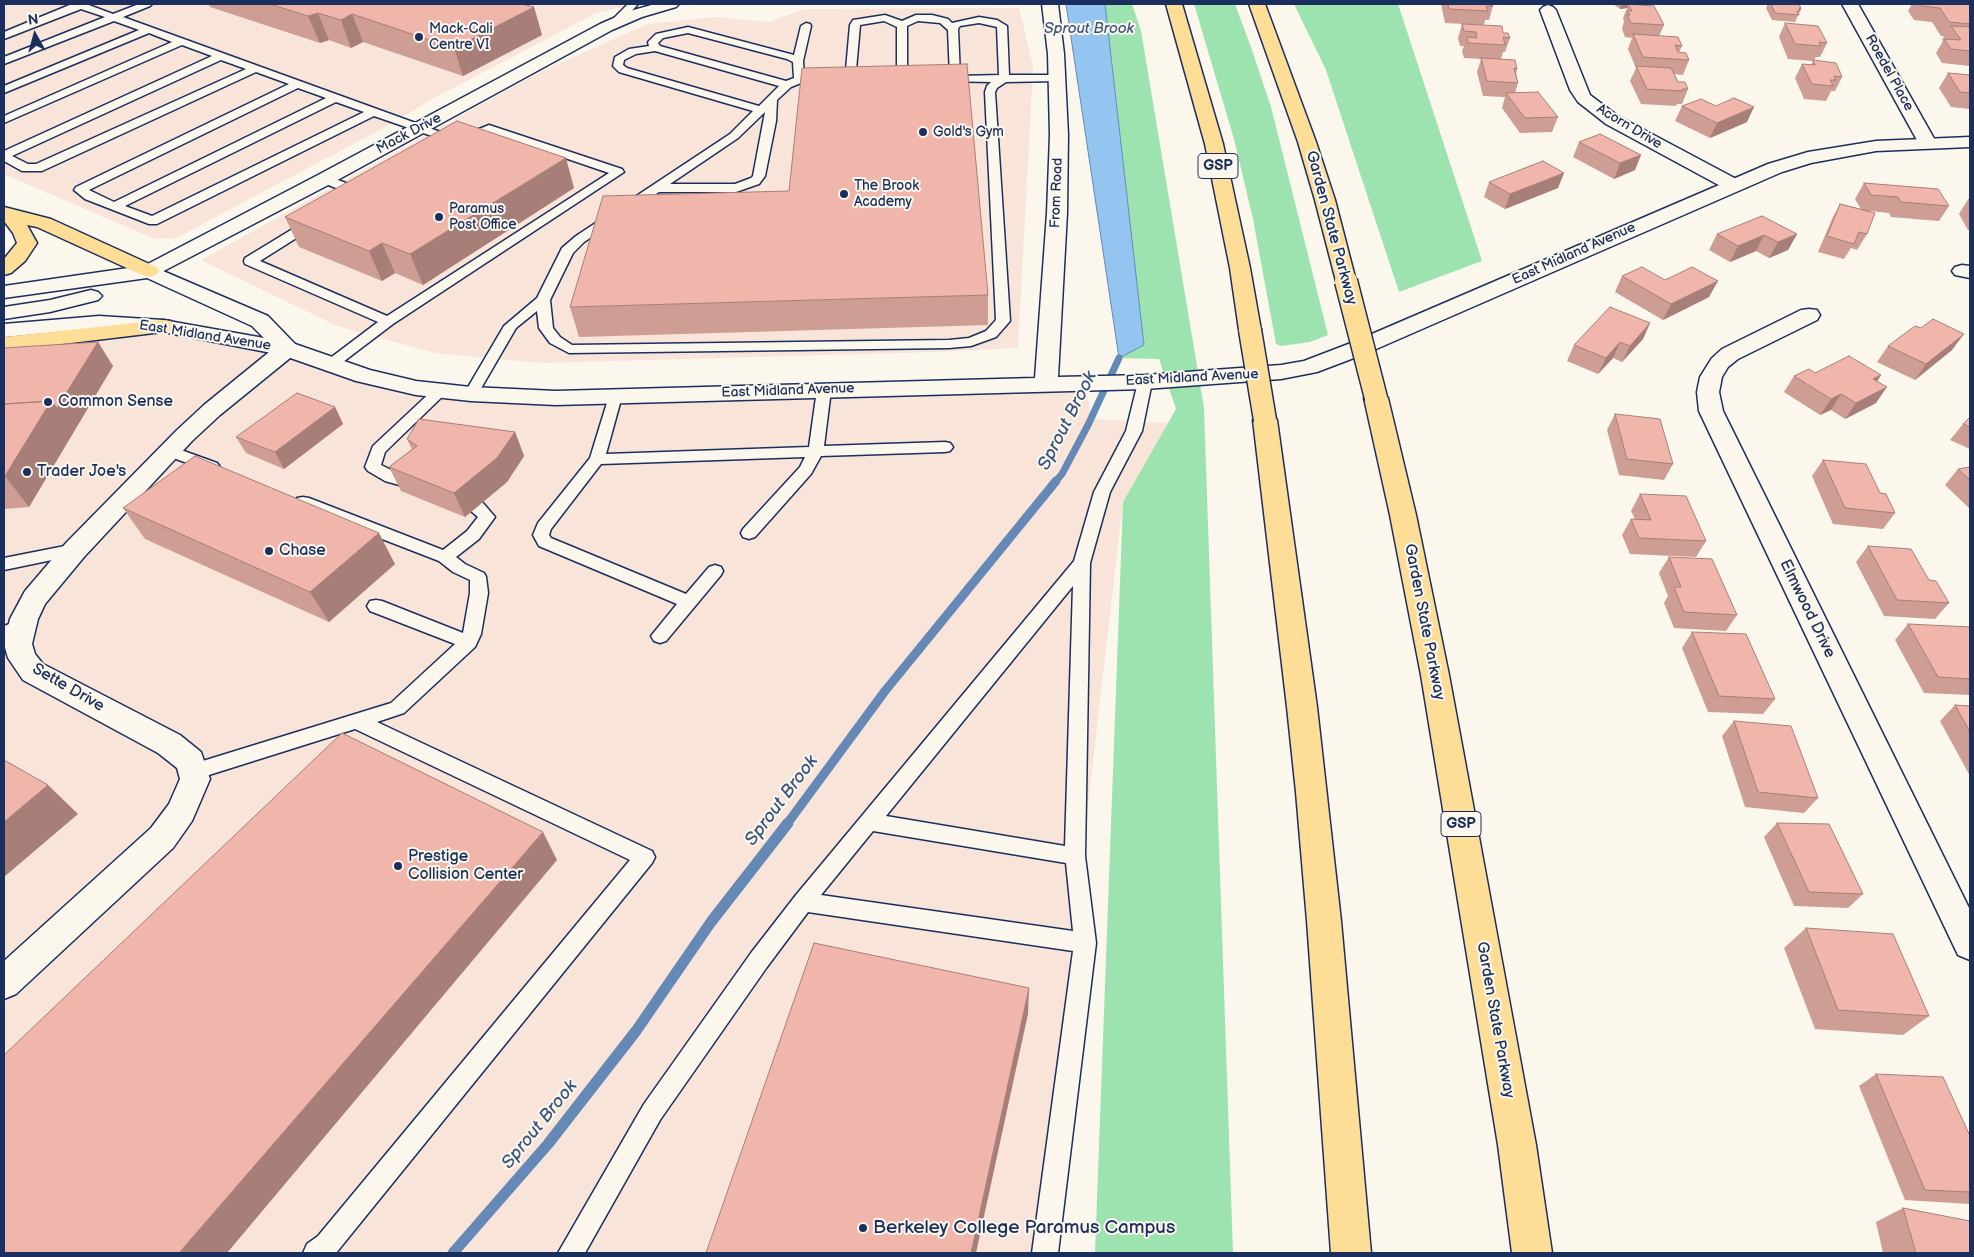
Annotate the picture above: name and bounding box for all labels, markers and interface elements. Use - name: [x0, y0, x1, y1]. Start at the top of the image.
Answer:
- north arrow: [10, 10, 60, 60]
- text: N: [27, 11, 39, 29]
- water label: Sprout Brook: [1044, 20, 1134, 38]
- place label: Mack-Cali Centre VI: [429, 21, 493, 54]
- marker: Mack-Cali Centre VI: [413, 31, 425, 43]
- street label: Roedel Place: [1861, 32, 1917, 114]
- street label: Acorn Drive: [1593, 101, 1665, 153]
- street label: Mack Drive: [374, 110, 444, 158]
- place label: Gold's Gym: [933, 124, 1004, 140]
- marker: Gold's Gym: [917, 126, 929, 138]
- street label: Garden State Parkway: [1301, 149, 1361, 307]
- road number: GSP: [1198, 154, 1238, 178]
- street label: From Road: [1047, 158, 1067, 228]
- place label: The Brook Academy: [854, 178, 919, 210]
- marker: The Brook Academy: [838, 188, 850, 200]
- place label: Paramus Post Office: [449, 201, 517, 233]
- marker: Paramus Post Office: [433, 211, 445, 223]
- street label: East Midland Avenue: [1510, 219, 1638, 289]
- street label: East Midland Avenue: [138, 317, 272, 355]
- street label: East Midland Avenue: [1125, 366, 1259, 390]
- water label: Sprout Brook: [1034, 368, 1102, 474]
- street label: East Midland Avenue: [721, 380, 855, 402]
- place label: Common Sense: [58, 392, 173, 412]
- marker: Common Sense: [42, 396, 54, 408]
- place label: Trader Joe's: [37, 462, 126, 482]
- marker: Trader Joe's: [21, 466, 33, 478]
- place label: Chase: [279, 541, 326, 561]
- street label: Garden State Parkway: [1399, 542, 1449, 702]
- marker: Chase: [263, 545, 275, 557]
- street label: Elmwood Drive: [1775, 557, 1839, 661]
- street label: Sette Drive: [29, 660, 107, 716]
- water label: Sprout Brook: [741, 751, 823, 851]
- road number: GSP: [1441, 812, 1481, 836]
- place label: Prestige Collision Center: [408, 847, 523, 885]
- marker: Prestige Collision Center: [392, 860, 404, 872]
- street label: Garden State Parkway: [1472, 940, 1518, 1100]
- water label: Sprout Brook: [498, 1076, 582, 1174]
- place label: Berkeley College Paramus Campus: [873, 1217, 1175, 1239]
- marker: Berkeley College Paramus Campus: [857, 1222, 869, 1234]

